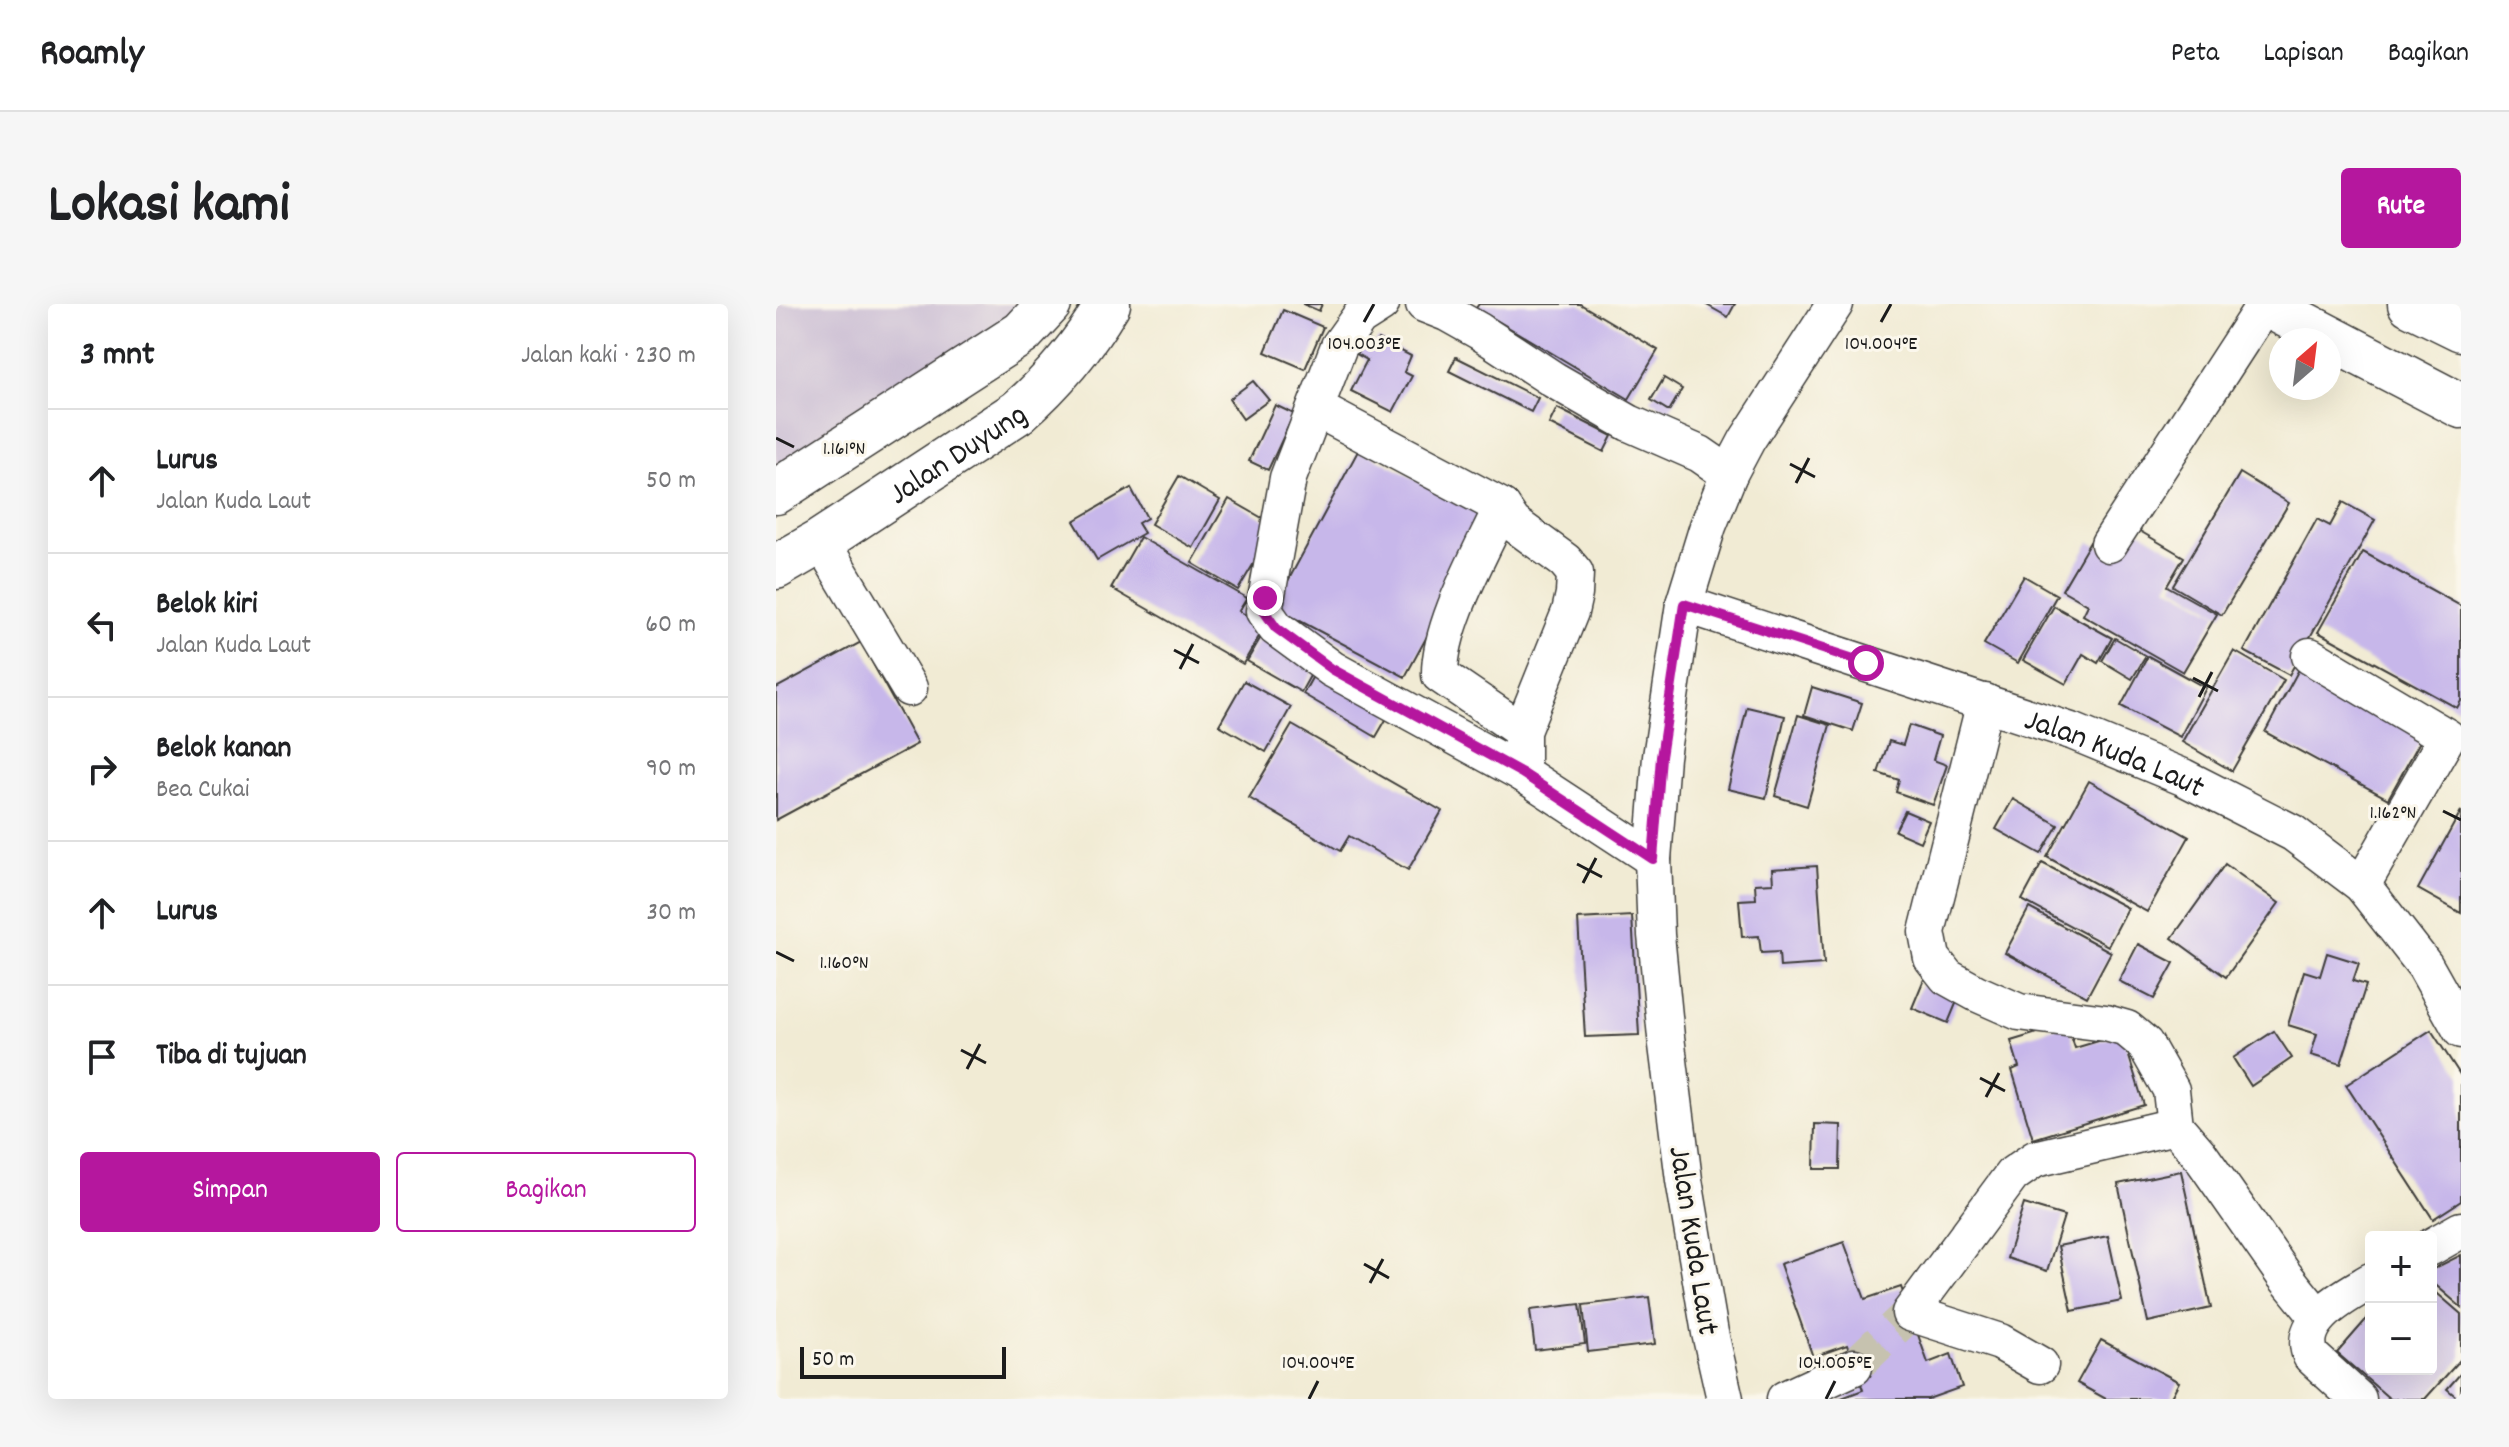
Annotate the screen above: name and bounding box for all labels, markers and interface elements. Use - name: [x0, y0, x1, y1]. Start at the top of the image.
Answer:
- text: Roamly: [40, 28, 144, 83]
- text: Peta: [2171, 35, 2219, 75]
- text: Lapisan: [2263, 35, 2344, 75]
- text: Bagikan: [2388, 35, 2469, 75]
- text: Lokasi kami: [48, 168, 290, 248]
- button: Rute: [2341, 168, 2461, 248]
- north arrow: [2269, 328, 2341, 400]
- text: 104.003°E: [1327, 331, 1401, 359]
- text: 104.004°E: [1845, 331, 1917, 359]
- text: 3 mnt: [80, 332, 155, 381]
- text: Jalan kaki · 230 m: [521, 338, 696, 375]
- street label: Jalan Duyung: [881, 394, 1038, 519]
- text: 1.161°N: [823, 436, 865, 464]
- text: Lurus: [156, 441, 218, 484]
- icon: ahead: [80, 459, 124, 503]
- text: 50 m: [646, 463, 696, 500]
- text: Jalan Kuda Laut: [156, 484, 311, 521]
- route end: [1247, 580, 1283, 616]
- text: Belok kiri: [156, 585, 258, 628]
- icon: left: [80, 603, 124, 647]
- text: 60 m: [645, 607, 696, 644]
- text: Jalan Kuda Laut: [156, 628, 311, 665]
- route start: [1848, 645, 1884, 681]
- street label: Jalan Kuda Laut: [2018, 699, 2212, 813]
- text: Belok kanan: [156, 729, 291, 772]
- icon: right: [80, 747, 124, 791]
- text: 90 m: [646, 751, 696, 788]
- text: Bea Cukai: [156, 772, 250, 809]
- text: 1.162°N: [2370, 800, 2416, 828]
- icon: ahead: [80, 891, 124, 935]
- text: Lurus: [156, 892, 218, 935]
- text: 30 m: [646, 895, 696, 932]
- text: 1.160°N: [819, 950, 869, 978]
- icon: arrive: [80, 1035, 124, 1079]
- text: Tiba di tujuan: [156, 1036, 307, 1079]
- street label: Jalan Kuda Laut: [1653, 1143, 1729, 1339]
- button: Simpan: [80, 1152, 380, 1232]
- button: Bagikan: [396, 1152, 696, 1232]
- map controls: [2365, 1231, 2437, 1375]
- button: +: [2365, 1231, 2437, 1303]
- button: −: [2365, 1303, 2437, 1375]
- scale bar: [800, 1343, 1006, 1379]
- text: 50 m: [812, 1345, 854, 1376]
- text: 104.004°E: [1282, 1350, 1354, 1378]
- text: 104.005°E: [1798, 1350, 1872, 1378]

